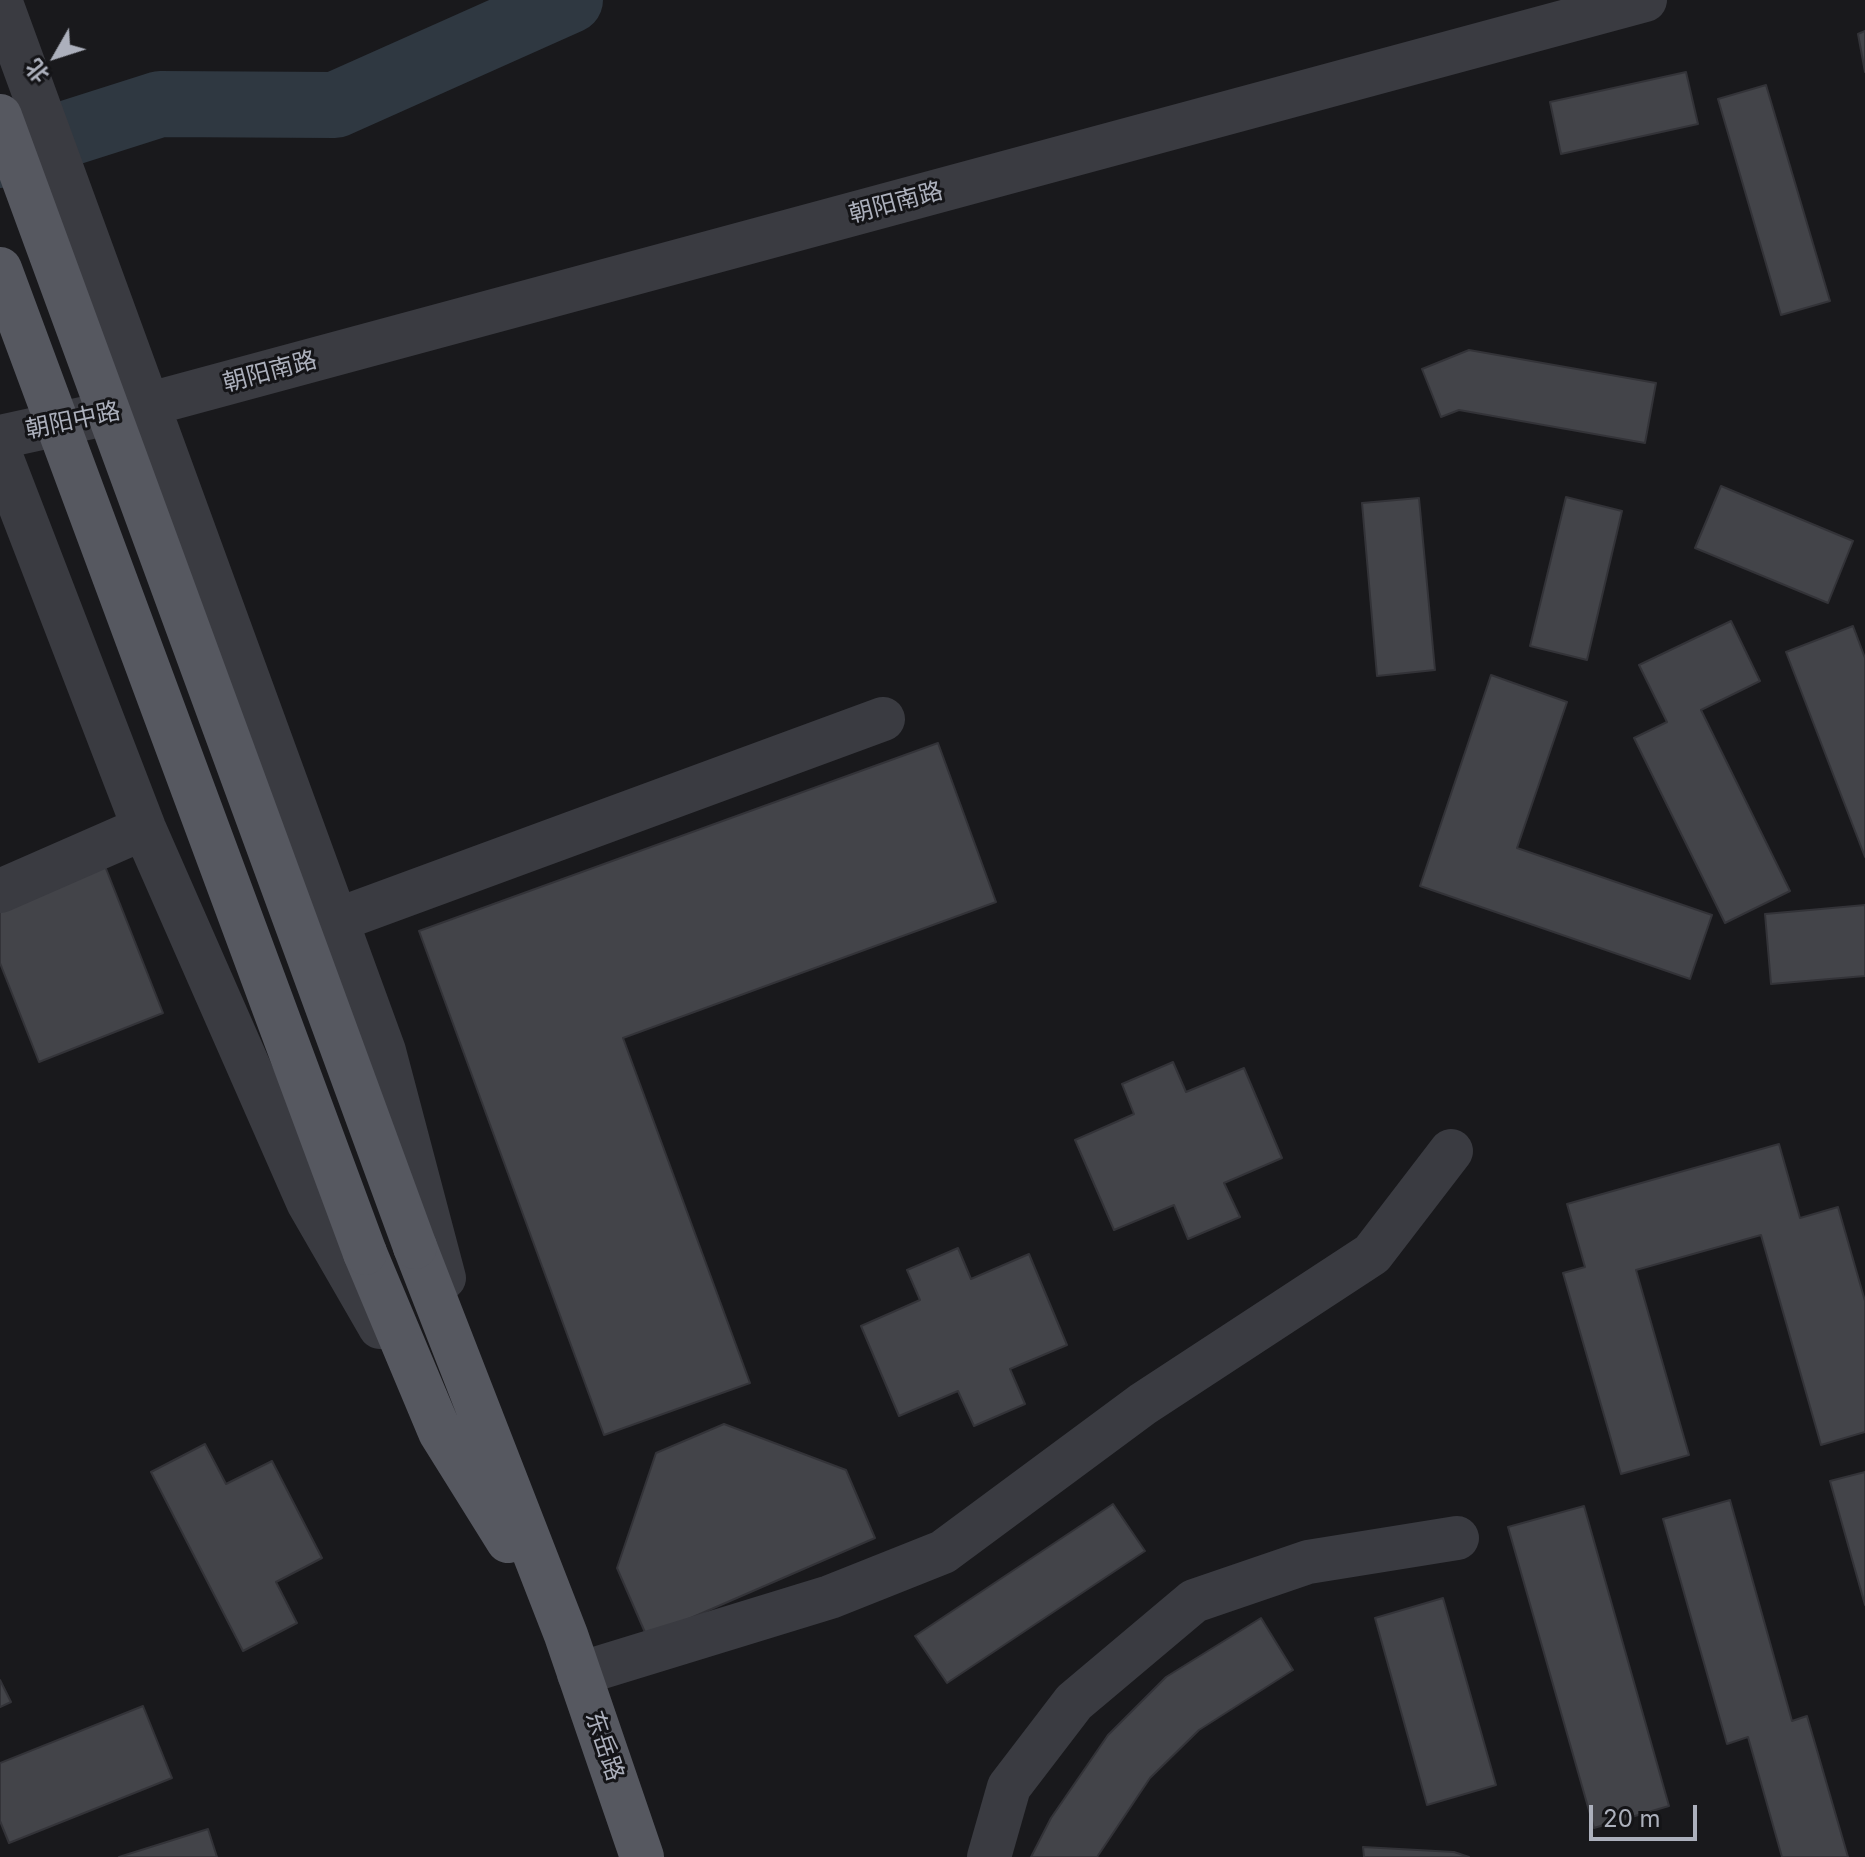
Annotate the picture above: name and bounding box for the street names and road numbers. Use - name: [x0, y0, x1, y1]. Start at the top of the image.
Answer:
- street label: 朝阳南路: [846, 177, 946, 229]
- street label: 朝阳南路: [220, 346, 320, 398]
- street label: 朝阳中路: [23, 397, 123, 445]
- street label: 东岳路: [579, 1707, 629, 1785]

